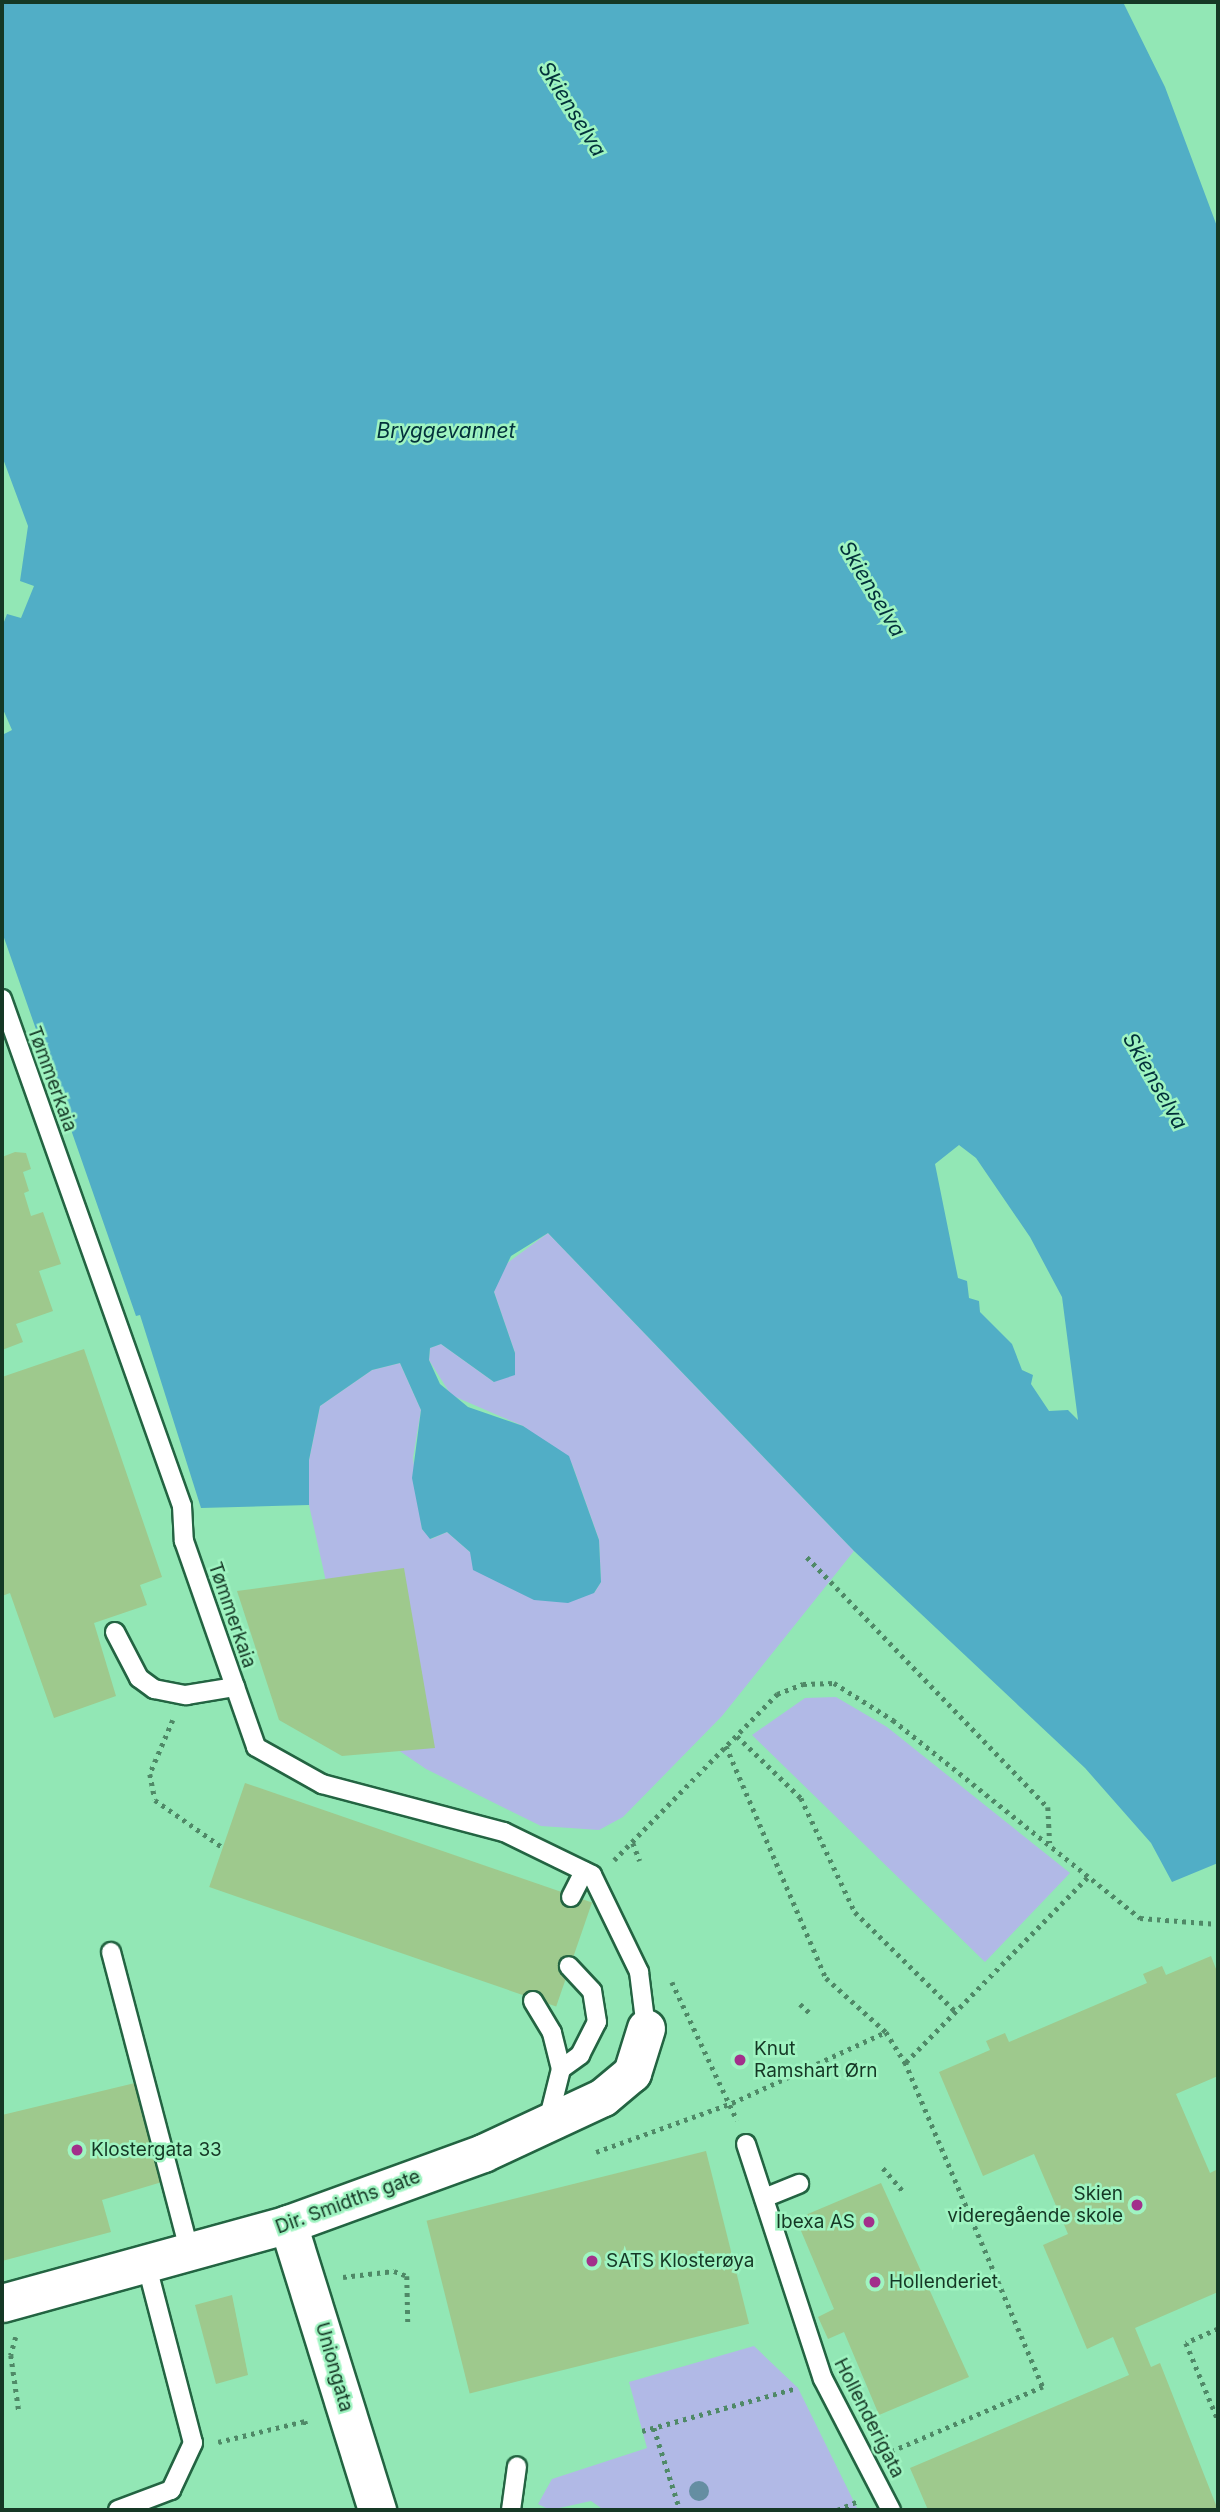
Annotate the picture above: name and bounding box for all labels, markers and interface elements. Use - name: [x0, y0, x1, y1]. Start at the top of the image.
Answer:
- water label: Skienselva: [533, 57, 611, 161]
- water label: Bryggevannet: [377, 418, 515, 444]
- water label: Skienselva: [834, 537, 910, 641]
- street label: Tømmerkaia: [22, 1023, 82, 1135]
- water label: Skienselva: [1117, 1028, 1193, 1134]
- street label: Tømmerkaia: [203, 1559, 261, 1671]
- place label: Knut Ramshart Ørn: [754, 2038, 878, 2082]
- marker: Knut Ramshart Ørn: [732, 2052, 748, 2068]
- place label: Klostergata 33: [91, 2139, 222, 2161]
- marker: Klostergata 33: [69, 2142, 85, 2158]
- street label: Dir. Smidths gate: [272, 2165, 424, 2239]
- place label: Skien videregående skole: [947, 2183, 1123, 2227]
- marker: Skien videregående skole: [1129, 2197, 1145, 2213]
- place label: Ibexa AS: [776, 2211, 855, 2233]
- marker: Ibexa AS: [861, 2214, 877, 2230]
- place label: SATS Klosterøya: [606, 2250, 754, 2272]
- marker: SATS Klosterøya: [584, 2253, 600, 2269]
- place label: Hollenderiet: [889, 2271, 998, 2293]
- marker: Hollenderiet: [867, 2274, 883, 2290]
- street label: Uniongata: [310, 2320, 358, 2414]
- street label: Hollenderigata: [829, 2354, 909, 2482]

